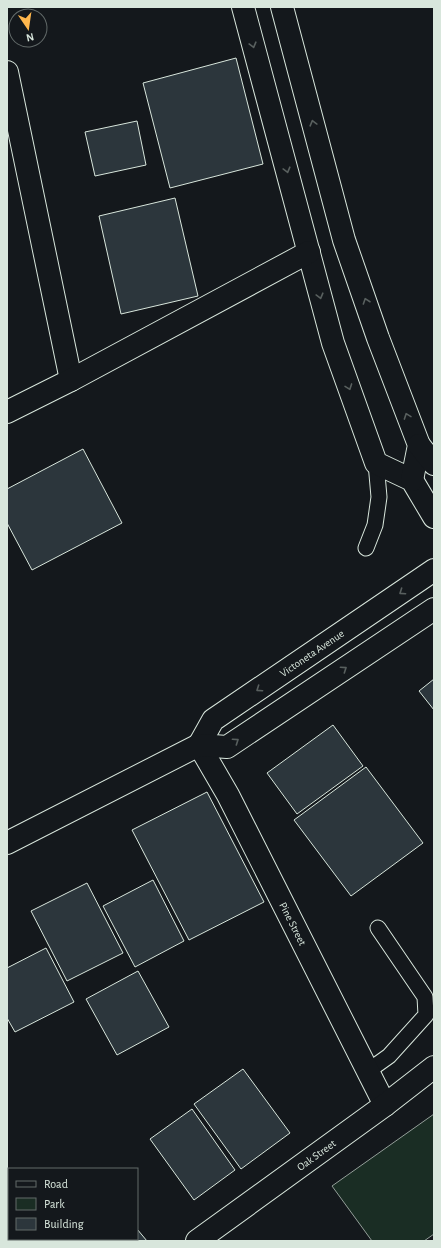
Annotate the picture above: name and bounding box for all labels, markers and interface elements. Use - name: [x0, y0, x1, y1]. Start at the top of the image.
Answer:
- north arrow: [8, 8, 48, 48]
- text: N: [25, 31, 35, 43]
- one-way arrow: [249, 41, 257, 48]
- one-way arrow: [309, 120, 318, 127]
- one-way arrow: [282, 167, 291, 174]
- one-way arrow: [316, 293, 324, 299]
- one-way arrow: [362, 298, 370, 305]
- one-way arrow: [344, 383, 352, 390]
- one-way arrow: [404, 412, 412, 419]
- one-way arrow: [399, 587, 406, 595]
- street label: Victoneta Avenue: [278, 628, 346, 679]
- one-way arrow: [340, 667, 347, 674]
- one-way arrow: [257, 684, 264, 691]
- one-way arrow: [232, 738, 239, 746]
- street label: Pine Street: [277, 900, 308, 948]
- street label: Oak Street: [295, 1137, 338, 1173]
- legend: [8, 1168, 138, 1240]
- text: Road: [44, 1178, 68, 1190]
- text: Park: [44, 1198, 65, 1210]
- text: Building: [44, 1218, 84, 1230]

